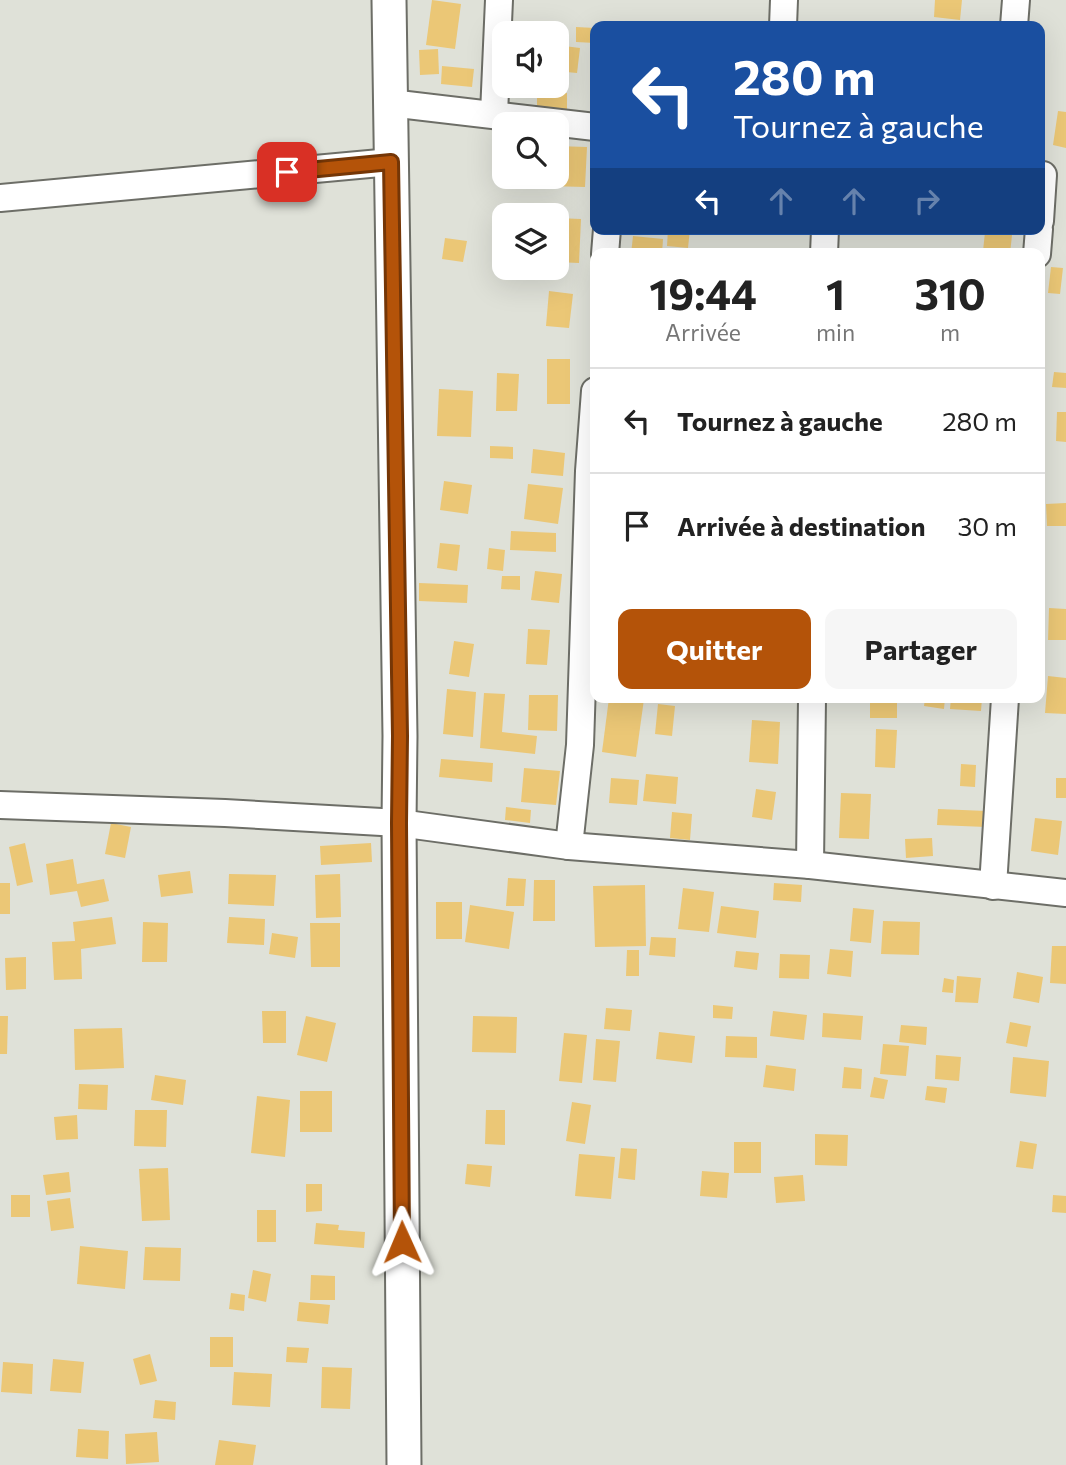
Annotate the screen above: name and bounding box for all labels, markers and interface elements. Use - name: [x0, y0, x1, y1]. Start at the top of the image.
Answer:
- map controls: [492, 21, 569, 280]
- button: sound: [492, 21, 569, 98]
- text: 280 m: [733, 45, 876, 105]
- icon: left: [618, 49, 709, 140]
- text: Tournez à gauche: [733, 105, 984, 145]
- button: search: [492, 112, 569, 189]
- pin: [257, 142, 317, 202]
- icon: arrive: [268, 153, 306, 191]
- icon: left: [689, 182, 727, 220]
- icon: ahead: [762, 182, 800, 220]
- icon: ahead: [835, 182, 873, 220]
- icon: right: [908, 182, 946, 220]
- button: layers: [492, 203, 569, 280]
- text: 19:44: [649, 267, 757, 319]
- text: 1: [826, 267, 845, 319]
- text: 310: [914, 267, 986, 319]
- text: Arrivée: [665, 318, 741, 346]
- text: min: [816, 318, 855, 346]
- text: m: [940, 318, 960, 346]
- icon: left: [618, 402, 656, 440]
- text: Tournez à gauche: [677, 405, 883, 436]
- text: 280 m: [942, 405, 1017, 436]
- icon: arrive: [618, 507, 656, 545]
- text: Arrivée à destination: [677, 510, 925, 541]
- text: 30 m: [958, 510, 1017, 541]
- button: Quitter: [618, 609, 811, 689]
- button: Partager: [825, 609, 1017, 689]
- position arrow: [365, 1205, 439, 1279]

